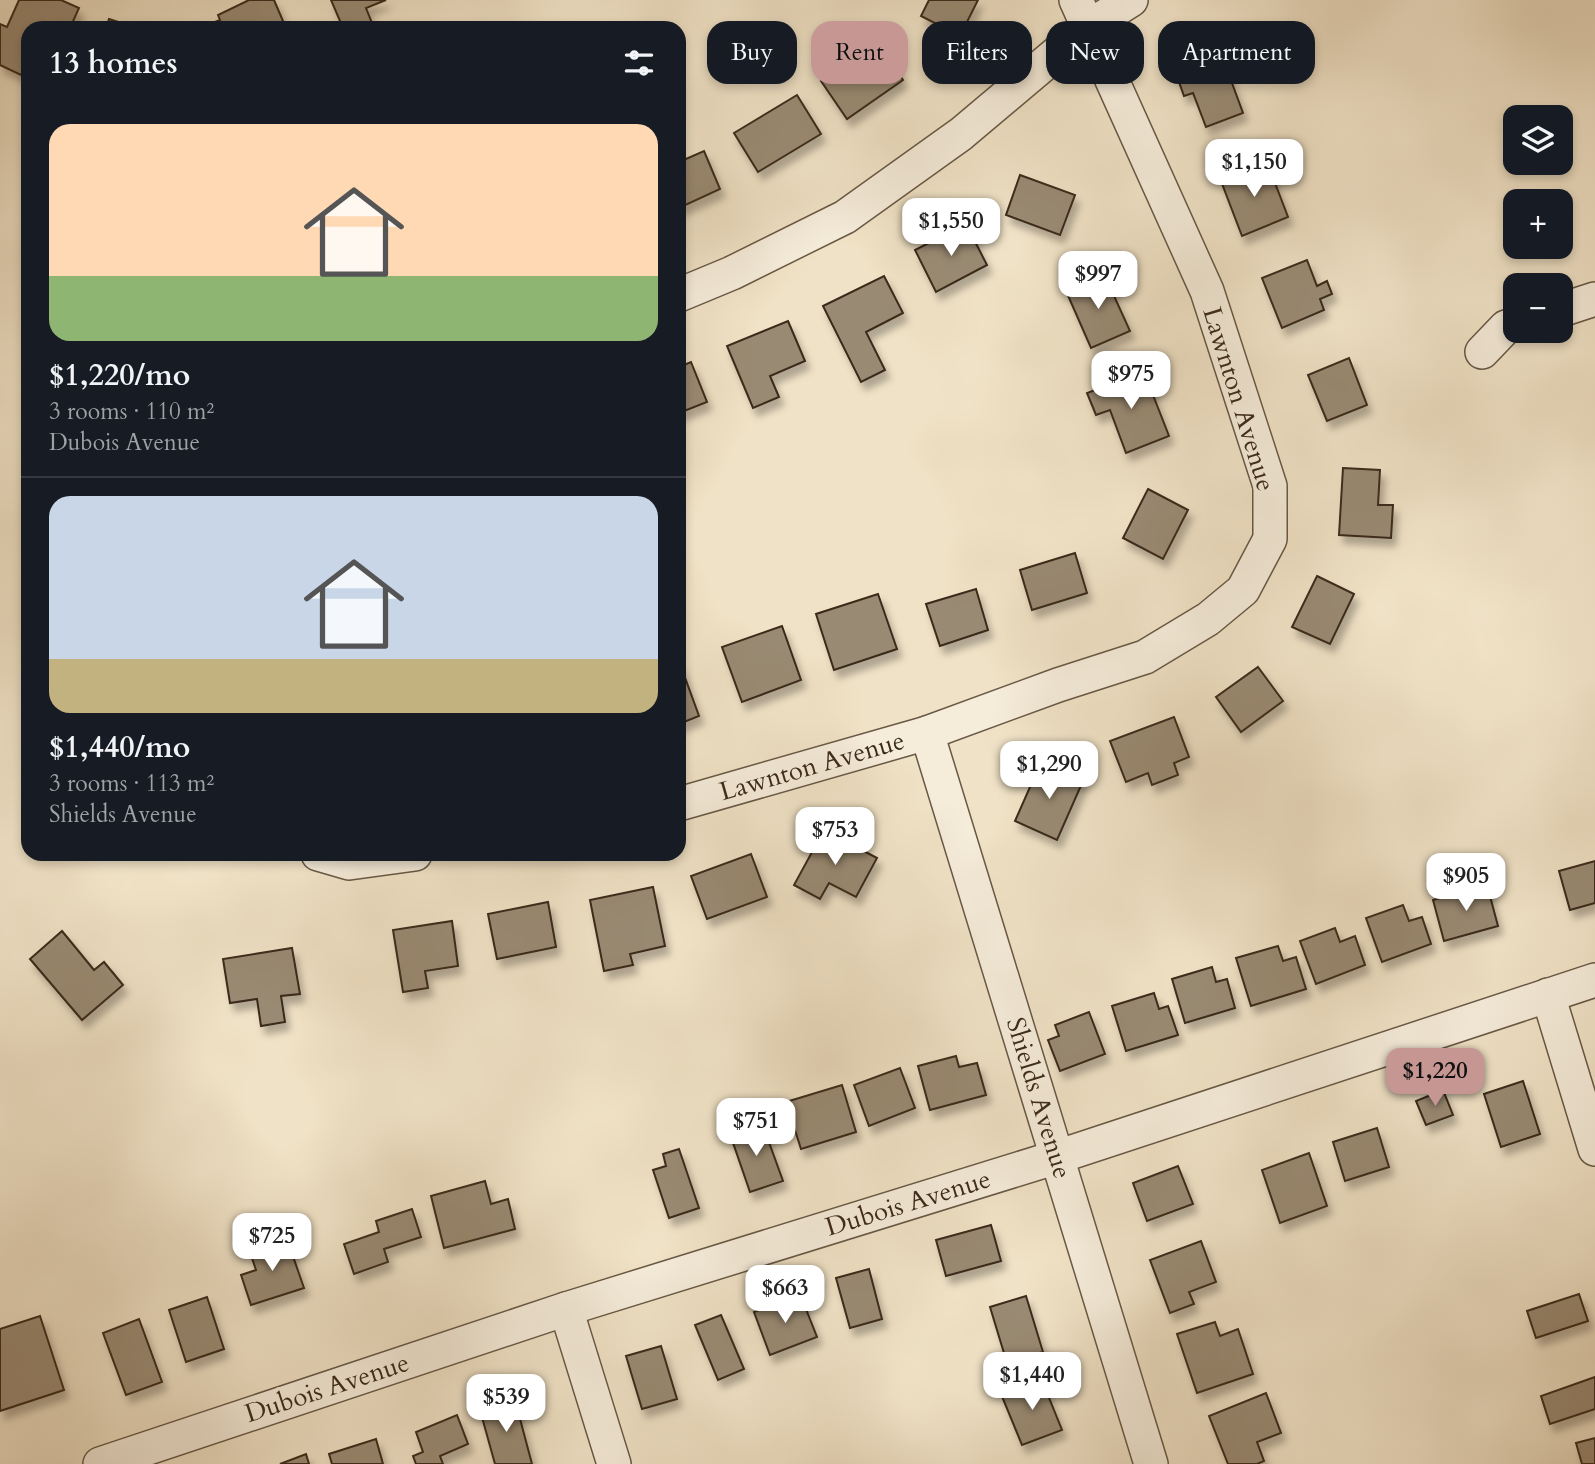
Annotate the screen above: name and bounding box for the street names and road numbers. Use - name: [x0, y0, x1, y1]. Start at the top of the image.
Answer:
- street label: Lawnton Avenue: [1194, 303, 1284, 495]
- street label: Lawnton Avenue: [715, 723, 909, 809]
- street label: Shields Avenue: [998, 1013, 1080, 1183]
- street label: Dubois Avenue: [821, 1161, 995, 1245]
- street label: Dubois Avenue: [240, 1345, 414, 1431]

